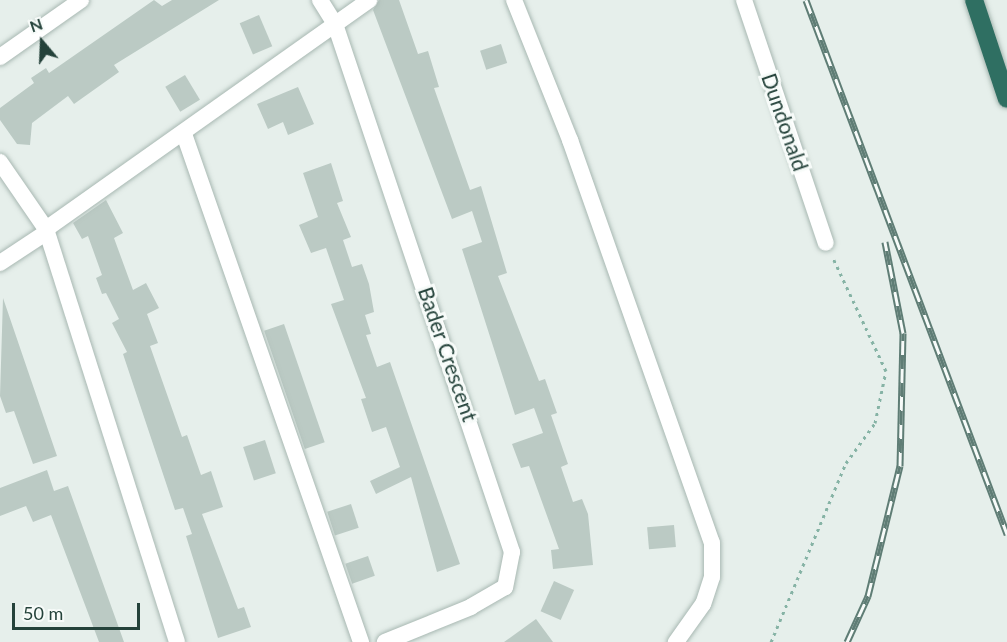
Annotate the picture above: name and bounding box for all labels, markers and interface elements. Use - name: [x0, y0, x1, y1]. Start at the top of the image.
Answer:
- north arrow: [12, 12, 72, 72]
- text: N: [27, 14, 45, 35]
- street label: Dundonald: [757, 70, 813, 174]
- street label: Bader Crescent: [413, 283, 483, 425]
- scale bar: [15, 591, 142, 629]
- text: 50 m: [23, 602, 63, 624]

